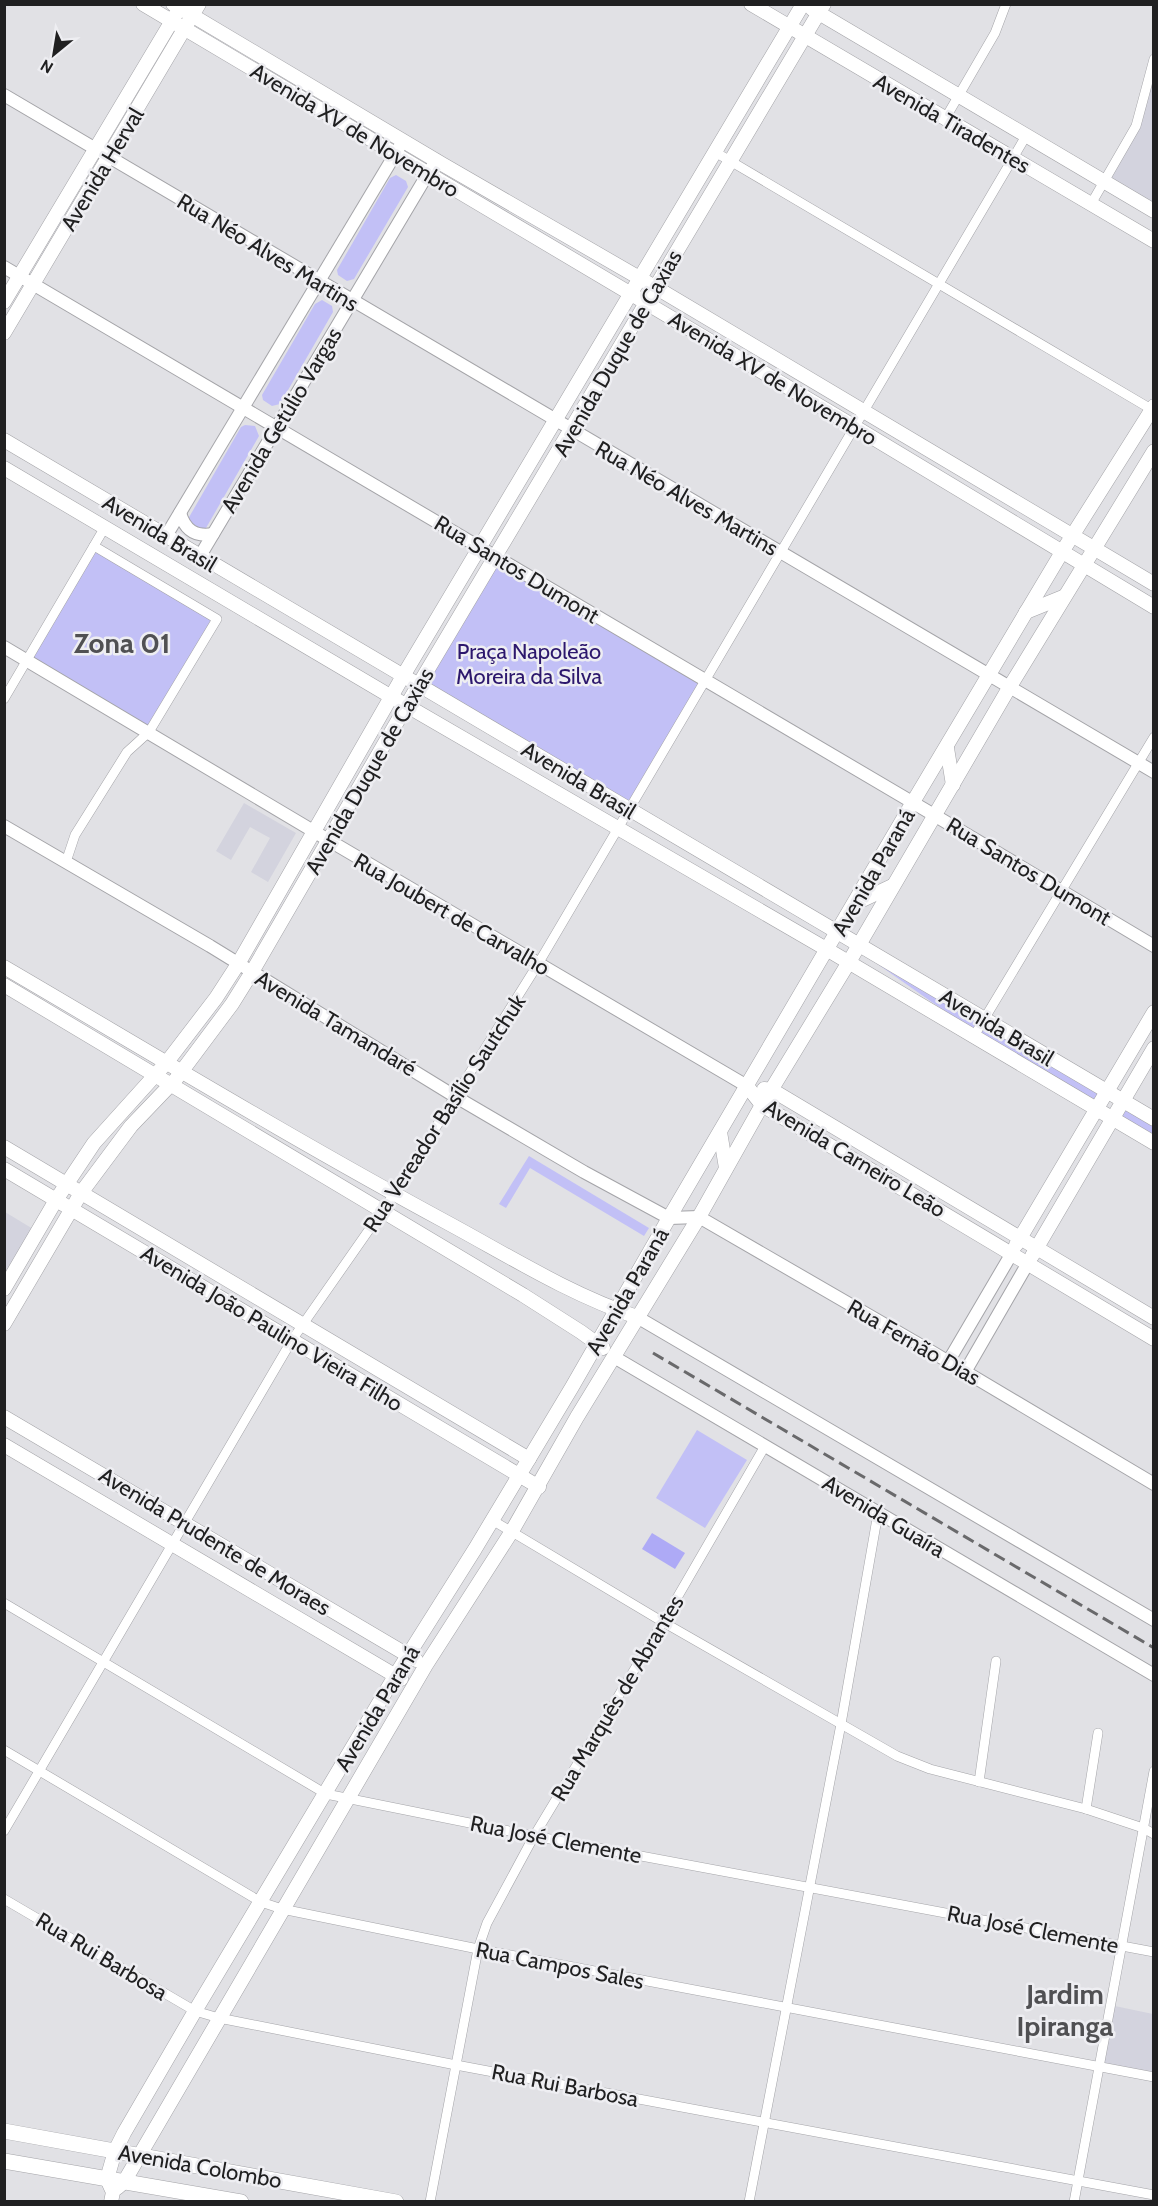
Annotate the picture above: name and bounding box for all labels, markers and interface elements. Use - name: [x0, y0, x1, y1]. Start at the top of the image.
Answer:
- north arrow: [24, 24, 84, 84]
- text: N: [37, 56, 56, 78]
- street label: Avenida XV de Novembro: [246, 57, 464, 203]
- street label: Avenida Tiradentes: [869, 68, 1035, 179]
- street label: Avenida Herval: [55, 102, 150, 236]
- street label: Rua Néo Alves Martins: [172, 188, 363, 317]
- street label: Avenida Duque de Caxias: [547, 245, 688, 461]
- street label: Avenida XV de Novembro: [664, 305, 882, 451]
- street label: Avenida Getúlio Vargas: [215, 323, 348, 518]
- street label: Rua Néo Alves Martins: [591, 435, 783, 562]
- street label: Avenida Brasil: [98, 489, 223, 579]
- street label: Rua Santos Dumont: [429, 510, 605, 630]
- district label: Zona 01: [74, 626, 170, 660]
- park label: Praça Napoleão Moreira da Silva: [456, 638, 602, 690]
- street label: Avenida Duque de Caxias: [299, 663, 440, 879]
- street label: Avenida Brasil: [517, 736, 642, 826]
- street label: Avenida Paraná: [826, 803, 921, 941]
- street label: Rua Santos Dumont: [941, 812, 1117, 932]
- street label: Rua Joubert de Carvalho: [349, 847, 555, 982]
- street label: Avenida Tamandaré: [250, 965, 421, 1082]
- street label: Avenida Brasil: [935, 983, 1060, 1073]
- street label: Rua Vereador Basílio Sautchuk: [357, 989, 532, 1237]
- street label: Avenida Carneiro Leão: [759, 1094, 950, 1223]
- street label: Avenida Paraná: [580, 1222, 675, 1360]
- street label: Avenida João Paulino Vieira Filho: [136, 1239, 407, 1417]
- street label: Rua Fernão Dias: [843, 1294, 985, 1391]
- street label: Avenida Prudente de Moraes: [94, 1462, 335, 1621]
- street label: Avenida Guaíra: [818, 1469, 950, 1564]
- street label: Rua Marquês de Abrantes: [545, 1590, 690, 1806]
- street label: Avenida Paraná: [329, 1640, 426, 1776]
- street label: Rua José Clemente: [468, 1810, 644, 1869]
- street label: Rua José Clemente: [945, 1900, 1121, 1959]
- street label: Rua Rui Barbosa: [31, 1907, 173, 2007]
- street label: Rua Campos Sales: [474, 1936, 646, 1995]
- district label: Jardim Ipiranga: [1017, 1977, 1113, 2043]
- street label: Rua Rui Barbosa: [489, 2058, 641, 2113]
- street label: Avenida Colombo: [116, 2139, 284, 2194]

